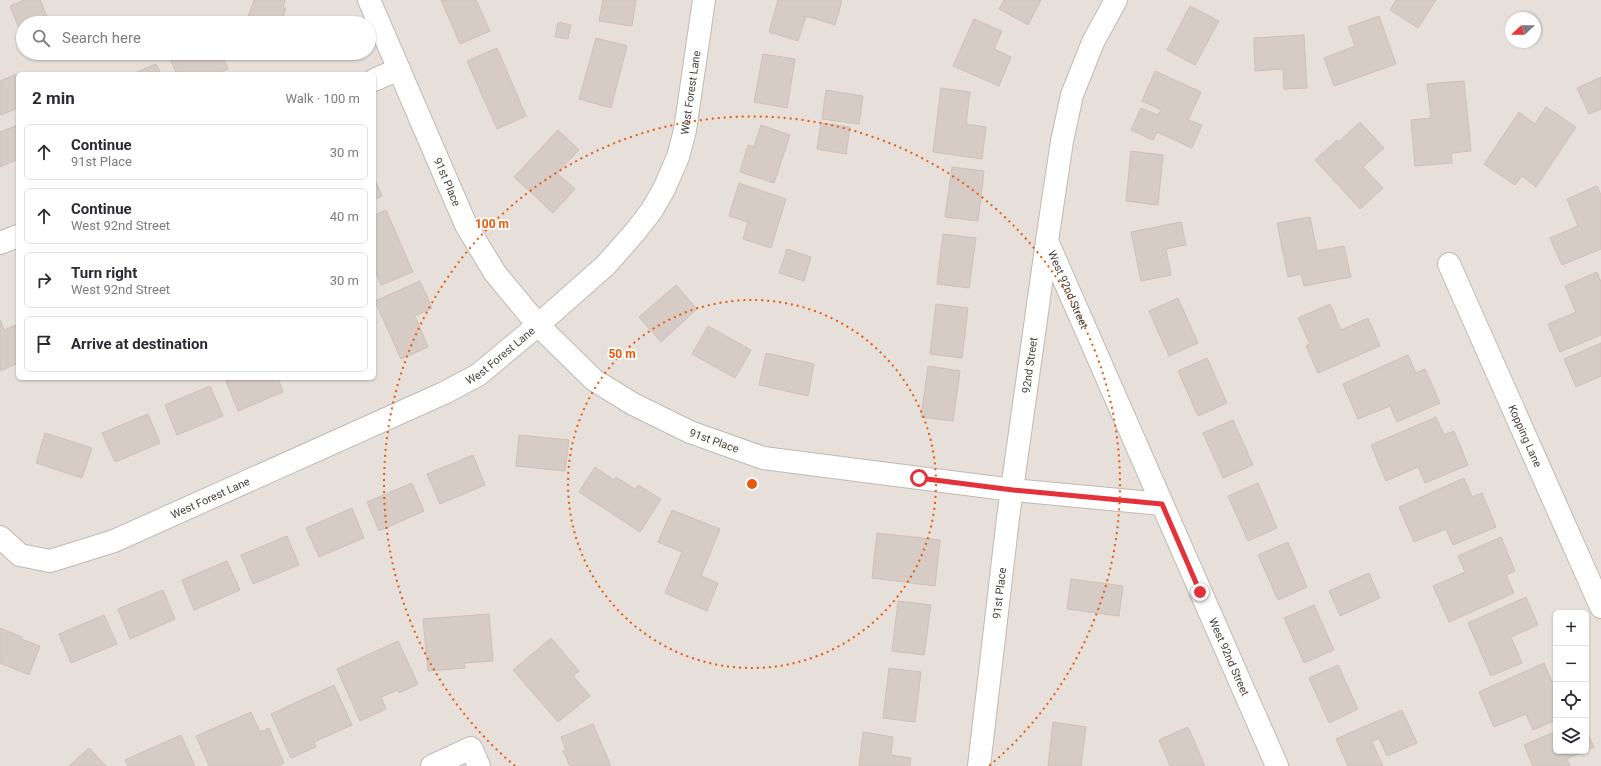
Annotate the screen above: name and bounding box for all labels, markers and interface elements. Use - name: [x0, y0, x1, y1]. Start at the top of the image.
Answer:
- north arrow: [1505, 12, 1541, 48]
- search box: [16, 16, 376, 60]
- icon: search: [30, 27, 52, 49]
- text: Search here: [62, 29, 141, 47]
- street label: West Forest Lane: [678, 49, 703, 136]
- text: 2 min: [32, 88, 75, 108]
- text: Walk · 100 m: [285, 91, 360, 106]
- text: Continue: [71, 136, 132, 154]
- icon: ahead: [33, 141, 55, 163]
- text: 30 m: [330, 145, 359, 160]
- text: 91st Place: [71, 154, 132, 169]
- street label: 91st Place: [431, 156, 464, 208]
- text: Continue: [71, 200, 132, 218]
- icon: ahead: [33, 205, 55, 227]
- text: 40 m: [330, 209, 359, 224]
- text: 100 m: [475, 217, 509, 231]
- text: West 92nd Street: [71, 218, 170, 233]
- street label: West 92nd Street: [1045, 248, 1091, 331]
- text: Turn right: [71, 264, 137, 282]
- icon: right: [33, 269, 55, 291]
- text: 30 m: [330, 273, 359, 288]
- text: West 92nd Street: [71, 282, 170, 297]
- street label: West Forest Lane: [463, 324, 537, 387]
- icon: arrive: [33, 333, 55, 355]
- text: Arrive at destination: [71, 335, 208, 353]
- street label: 92nd Street: [1019, 336, 1040, 394]
- text: 50 m: [608, 347, 636, 361]
- street label: Kopping Lane: [1506, 403, 1545, 469]
- street label: 91st Place: [688, 426, 741, 455]
- route start: [910, 469, 928, 487]
- street label: West Forest Lane: [169, 474, 252, 521]
- centre of rings: [745, 477, 759, 491]
- street label: 91st Place: [990, 567, 1009, 620]
- route end: [1191, 583, 1209, 601]
- map controls: [1553, 610, 1589, 754]
- button: +: [1553, 610, 1589, 646]
- street label: West 92nd Street: [1206, 616, 1252, 698]
- button: −: [1553, 646, 1589, 682]
- button: locate: [1553, 682, 1589, 718]
- button: layers: [1553, 718, 1589, 754]

